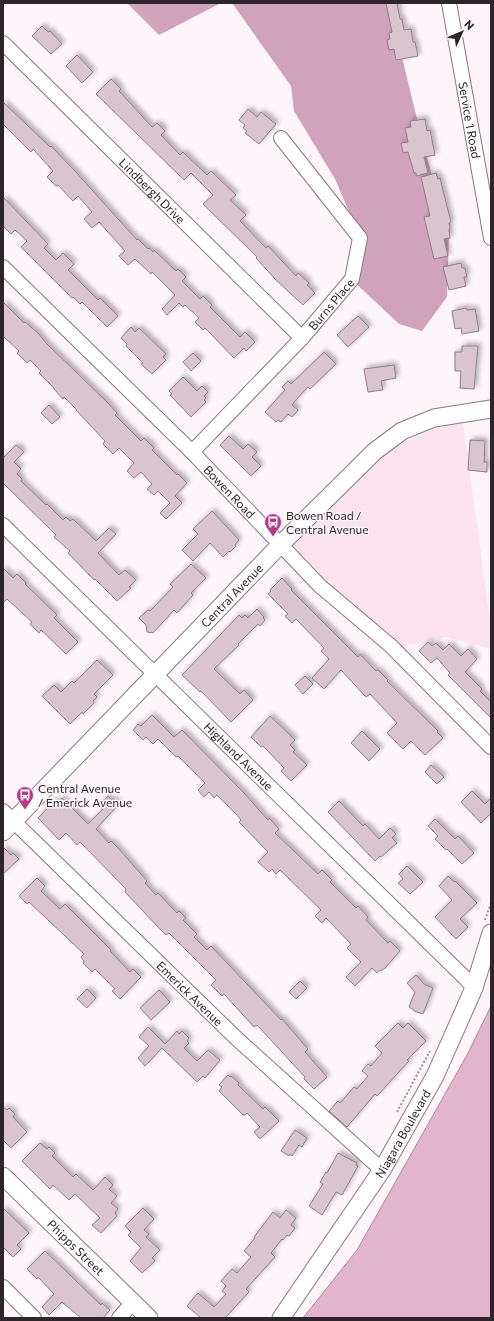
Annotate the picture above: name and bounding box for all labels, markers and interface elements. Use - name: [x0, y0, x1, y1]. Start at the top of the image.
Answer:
- north arrow: [442, 12, 482, 52]
- text: N: [462, 17, 477, 32]
- street label: Service 1 Road: [456, 81, 484, 160]
- street label: Lindbergh Drive: [117, 155, 188, 226]
- street label: Burns Place: [305, 275, 357, 333]
- street label: Bowen Road: [201, 462, 258, 521]
- place label: Bowen Road / Central Avenue: [286, 508, 369, 536]
- bus stop icon: Bowen Road / Central Avenue: [263, 512, 283, 537]
- street label: Central Avenue: [198, 561, 265, 630]
- street label: Highland Avenue: [201, 719, 276, 793]
- place label: Central Avenue / Emerick Avenue: [38, 781, 132, 809]
- bus stop icon: Central Avenue / Emerick Avenue: [15, 785, 35, 810]
- street label: Emerick Avenue: [154, 958, 226, 1028]
- street label: Niagara Boulevard: [372, 1087, 433, 1180]
- street label: Phipps Street: [45, 1217, 107, 1278]

